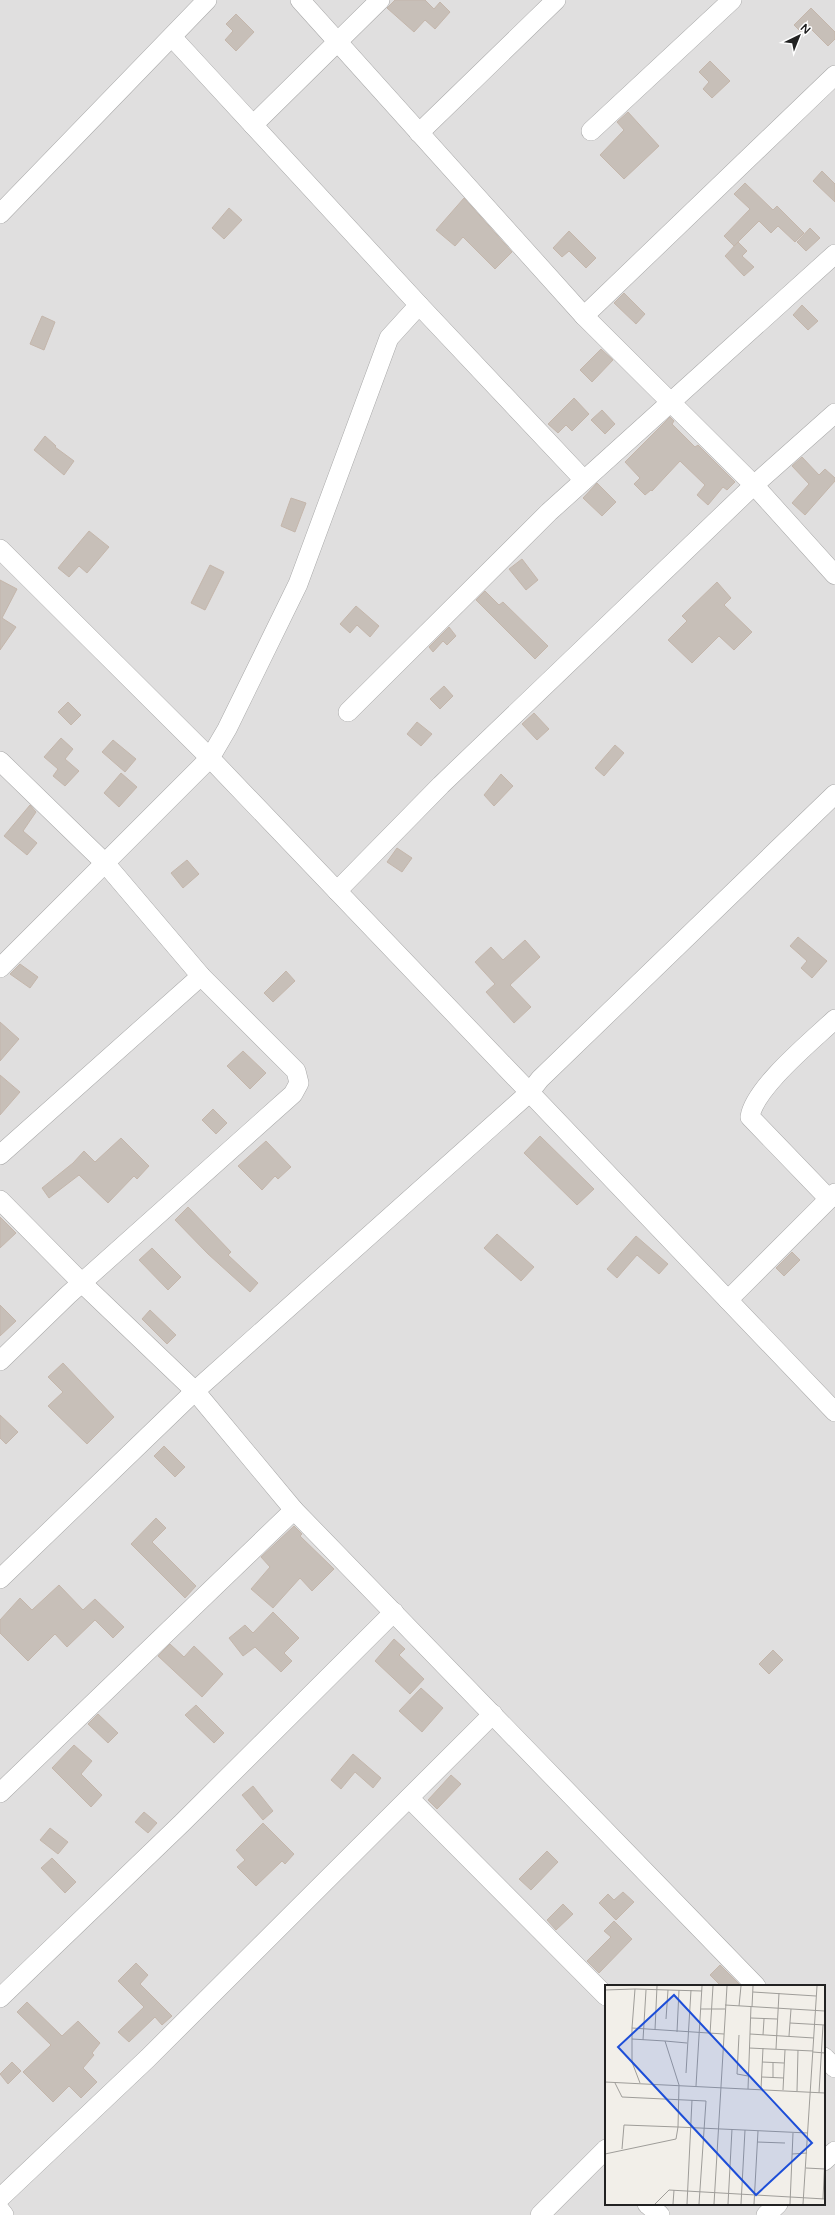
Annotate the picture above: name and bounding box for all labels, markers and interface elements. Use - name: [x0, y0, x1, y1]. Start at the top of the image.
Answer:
- north arrow: [779, 16, 819, 56]
- text: N: [798, 21, 813, 37]
- inset map: [605, 1985, 825, 2205]

